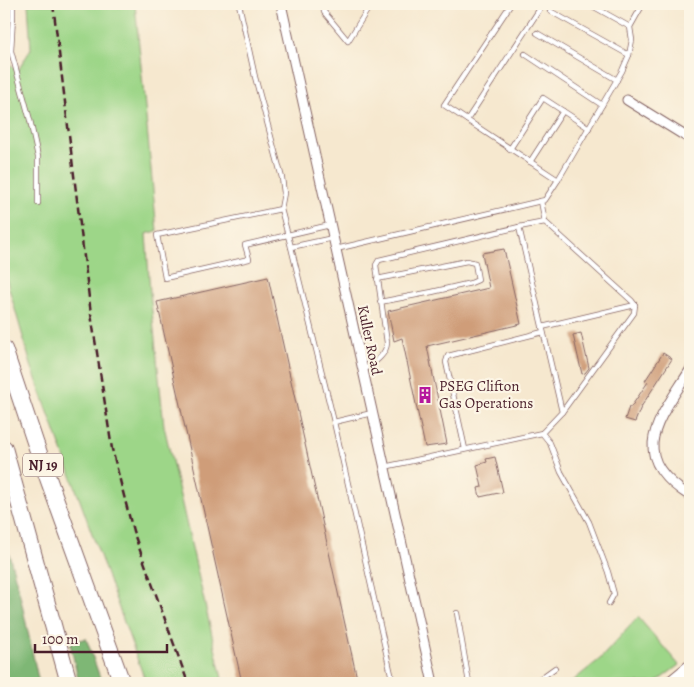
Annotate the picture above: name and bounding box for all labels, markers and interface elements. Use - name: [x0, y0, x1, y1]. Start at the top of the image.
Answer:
- street label: Kuller Road: [353, 303, 387, 378]
- place label: PSEG Clifton Gas Operations: [439, 376, 533, 413]
- building icon: PSEG Clifton Gas Operations: [415, 385, 435, 405]
- road number: NJ 19: [23, 454, 63, 476]
- scale bar: [35, 622, 168, 654]
- text: 100 m: [42, 629, 79, 649]

